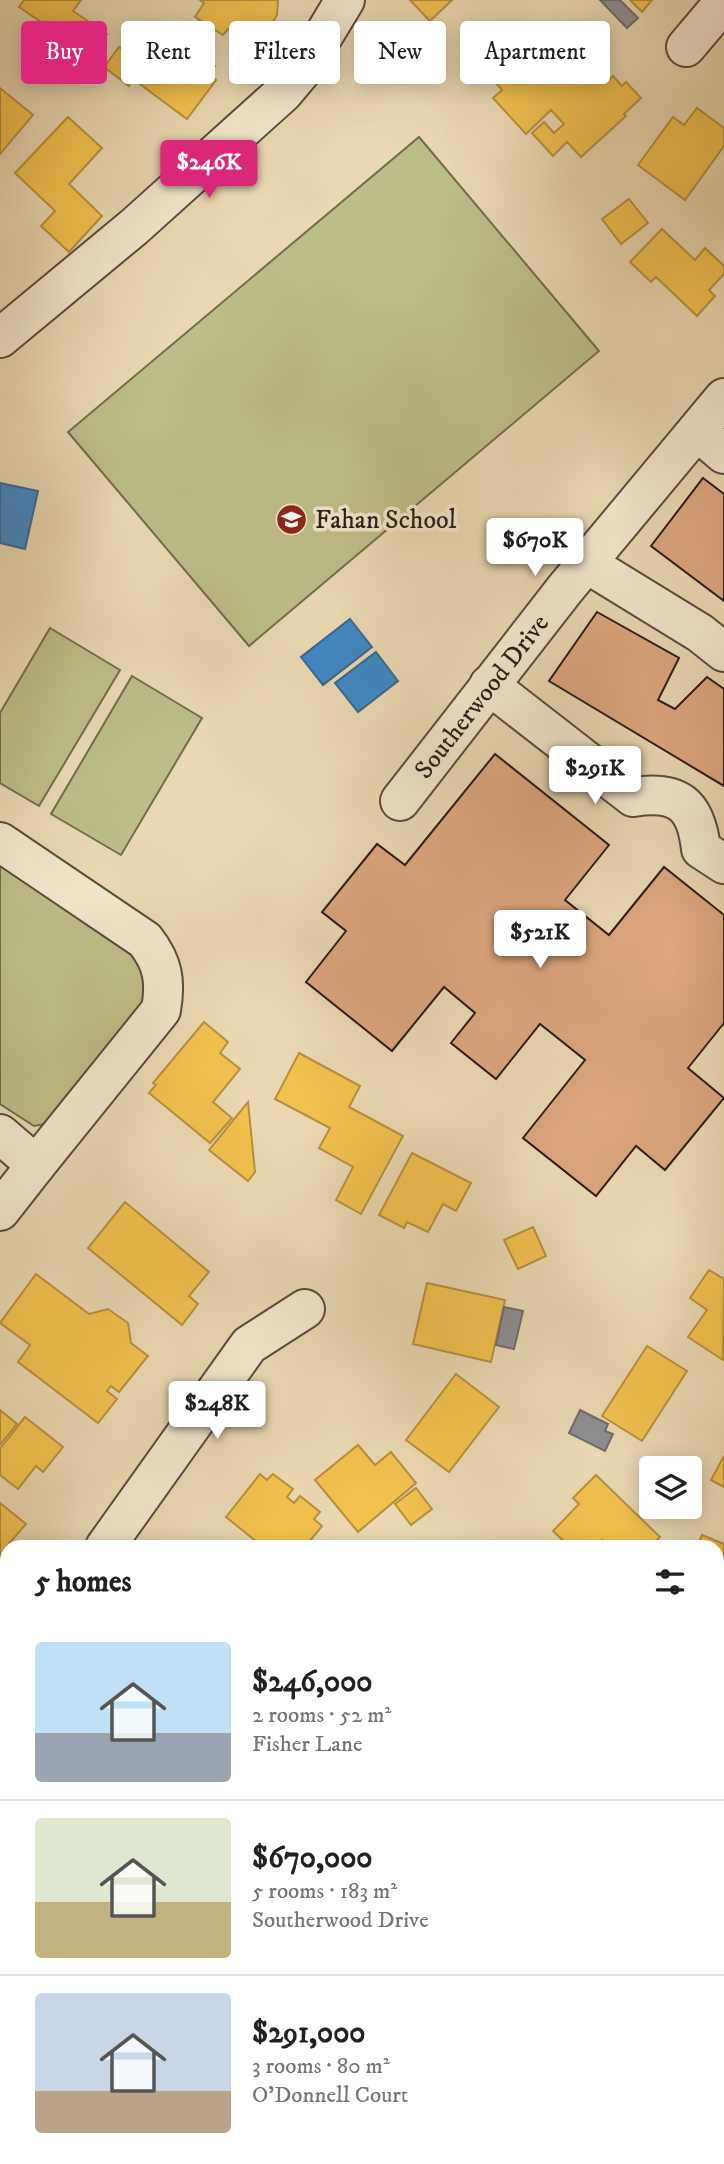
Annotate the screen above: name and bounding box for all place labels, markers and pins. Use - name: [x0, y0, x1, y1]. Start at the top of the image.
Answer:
- pin: $246K: [160, 140, 258, 200]
- school or university icon: Fahan School: [275, 502, 309, 536]
- place label: Fahan School: [315, 504, 457, 537]
- pin: $670K: [486, 518, 584, 578]
- pin: $291K: [546, 746, 644, 806]
- pin: $521K: [491, 911, 589, 970]
- pin: $248K: [168, 1382, 266, 1441]

